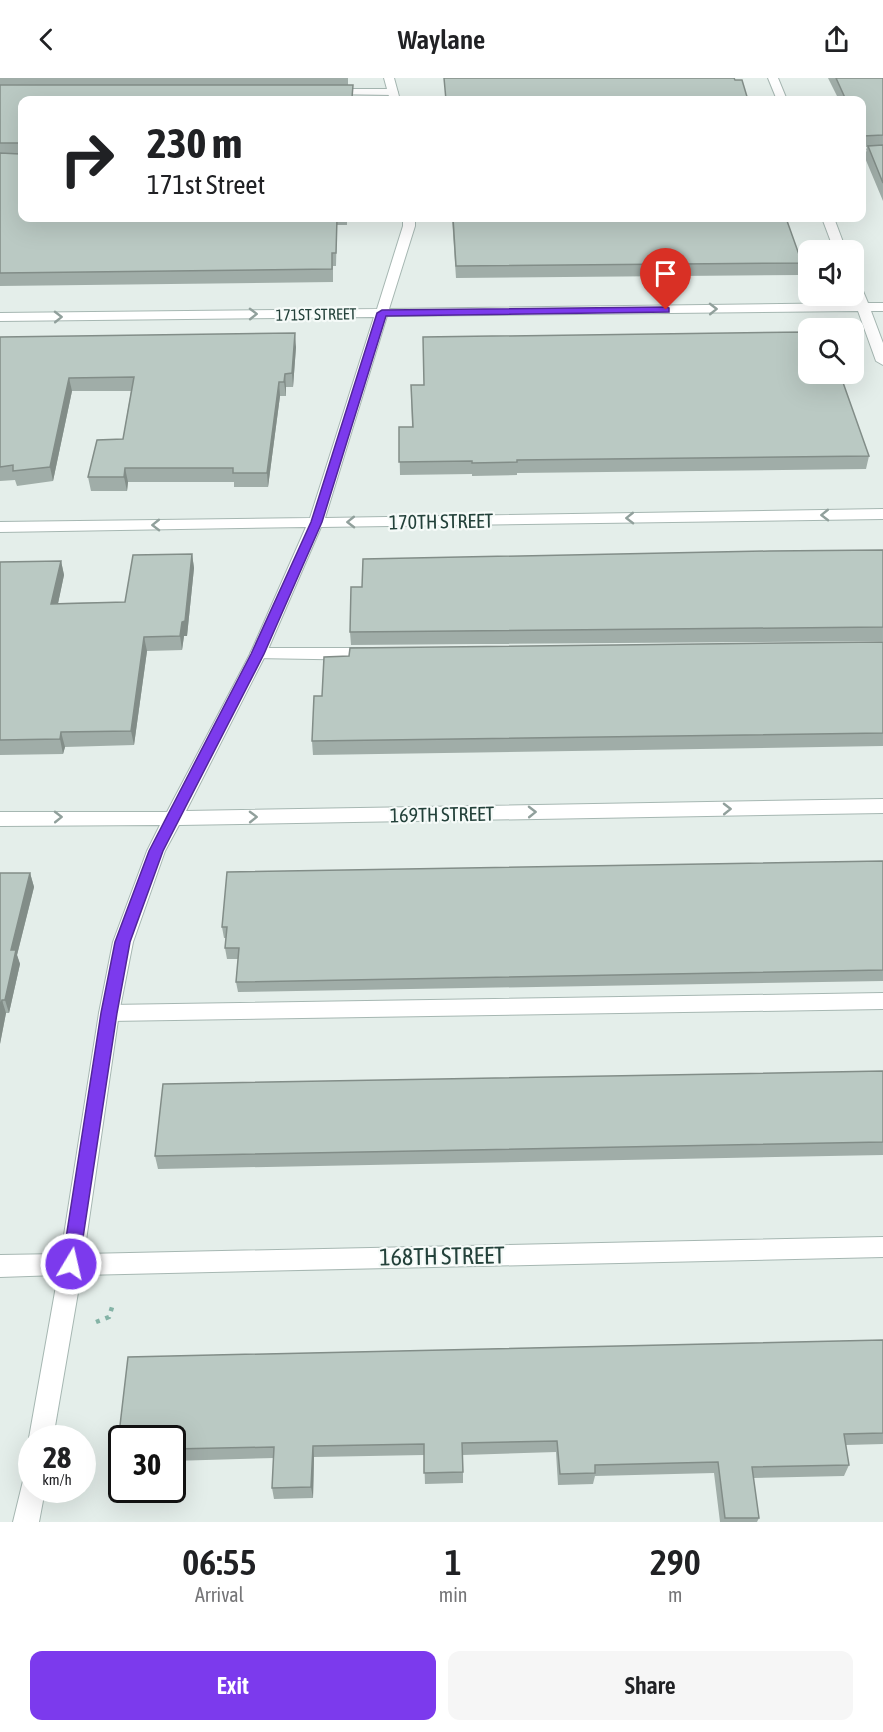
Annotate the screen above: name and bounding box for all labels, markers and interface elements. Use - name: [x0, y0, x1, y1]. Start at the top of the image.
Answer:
- icon: back: [30, 23, 63, 56]
- icon: share: [820, 23, 853, 56]
- text: Waylane: [398, 24, 485, 55]
- text: 230 m: [147, 119, 242, 167]
- icon: right: [48, 120, 126, 198]
- text: 171st Street: [147, 169, 265, 200]
- map controls: [798, 240, 864, 384]
- button: sound: [798, 240, 864, 306]
- pin: [640, 248, 691, 310]
- icon: arrive: [649, 257, 682, 290]
- one-way arrow: [709, 303, 718, 315]
- street label: 171ST STREET: [275, 304, 357, 324]
- one-way arrow: [249, 308, 258, 321]
- one-way arrow: [54, 311, 63, 323]
- button: search: [798, 318, 864, 384]
- street label: 170TH STREET: [389, 509, 494, 533]
- one-way arrow: [820, 509, 829, 521]
- one-way arrow: [625, 512, 634, 524]
- one-way arrow: [346, 516, 355, 528]
- one-way arrow: [151, 519, 160, 531]
- street label: 169TH STREET: [390, 802, 495, 826]
- one-way arrow: [723, 803, 732, 815]
- one-way arrow: [528, 806, 537, 818]
- one-way arrow: [54, 811, 63, 824]
- one-way arrow: [249, 811, 258, 823]
- position arrow: [39, 1232, 103, 1296]
- street label: 168TH STREET: [379, 1241, 505, 1271]
- speed limit sign: 30: [108, 1425, 186, 1503]
- text: 28: [43, 1440, 71, 1474]
- text: km/h: [42, 1471, 72, 1488]
- text: 06:55: [182, 1541, 256, 1583]
- text: 1: [445, 1541, 462, 1583]
- text: 290: [650, 1541, 701, 1583]
- text: Arrival: [195, 1583, 244, 1606]
- text: min: [439, 1583, 468, 1606]
- text: m: [668, 1583, 682, 1606]
- button: Exit: [30, 1651, 436, 1720]
- button: Share: [448, 1651, 853, 1720]

